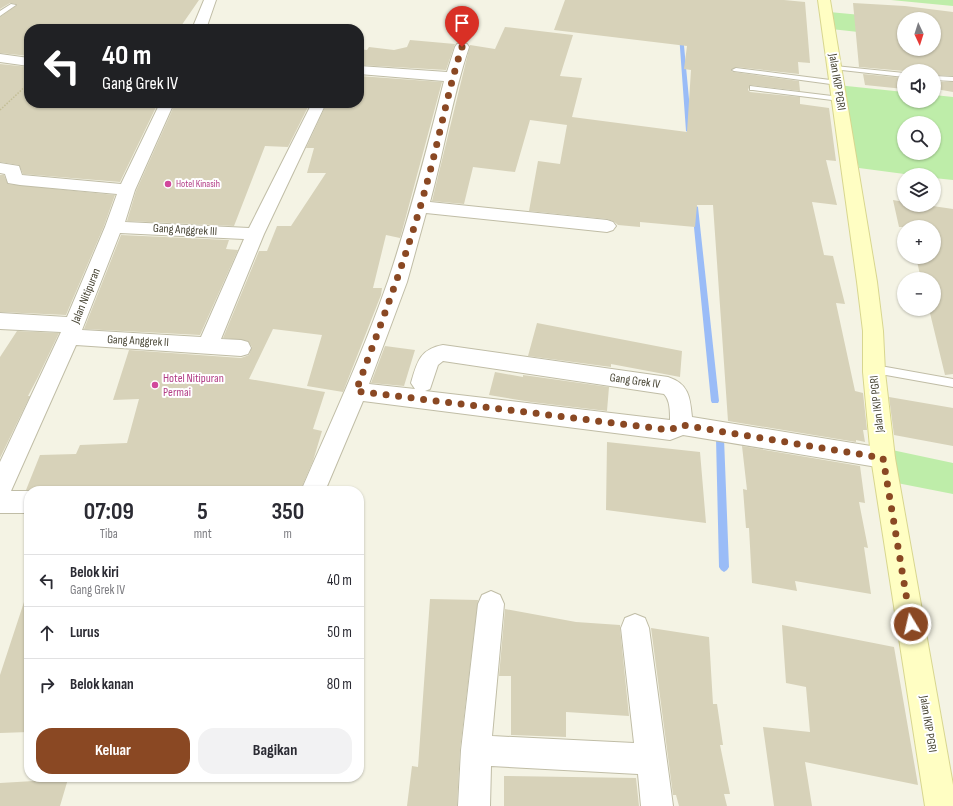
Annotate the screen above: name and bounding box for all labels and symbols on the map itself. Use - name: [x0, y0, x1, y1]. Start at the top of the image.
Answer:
- pin: [445, 6, 479, 47]
- north arrow: [897, 12, 941, 56]
- street label: Jalan IKIP PGRI: [825, 52, 849, 111]
- place label: Hotel Kinasih: [176, 178, 220, 190]
- marker: Hotel Kinasih: [163, 179, 173, 189]
- street label: Gang Anggrek III: [153, 221, 217, 239]
- street label: Jalan Nitipuran: [68, 266, 104, 327]
- street label: Gang Anggrek II: [107, 332, 169, 350]
- street label: Gang Grek IV: [609, 370, 662, 392]
- place label: Hotel Nitipuran Permai: [163, 371, 224, 400]
- street label: Jalan IKIP PGRI: [867, 375, 888, 434]
- marker: Hotel Nitipuran Permai: [150, 380, 160, 390]
- position arrow: [890, 603, 932, 645]
- street label: Jalan IKIP PGRI: [916, 694, 940, 753]

